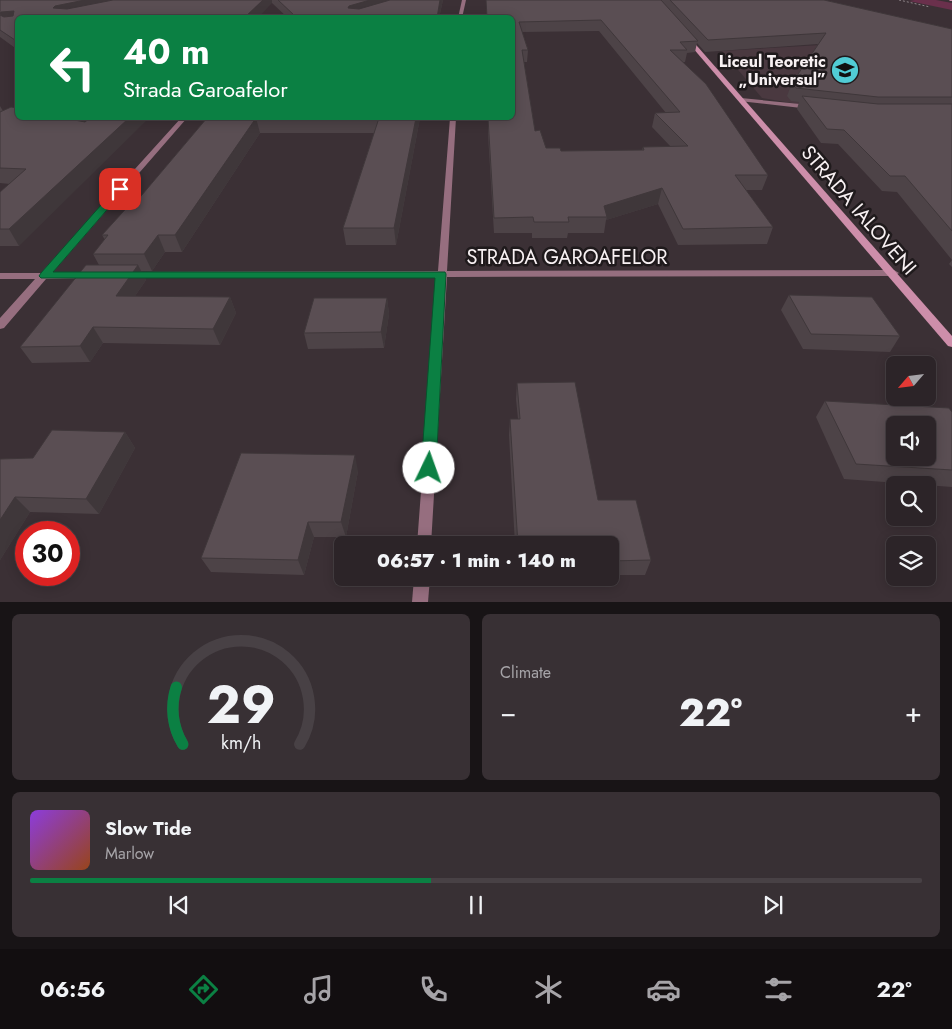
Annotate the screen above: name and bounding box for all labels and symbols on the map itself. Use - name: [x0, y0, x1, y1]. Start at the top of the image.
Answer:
- place label: Liceul Teoretic „Universul”: [719, 50, 826, 91]
- school or university icon: Liceul Teoretic „Universul”: [830, 55, 860, 85]
- street label: STRADA IALOVENI: [794, 139, 923, 281]
- pin: [99, 168, 141, 210]
- street label: STRADA GAROAFELOR: [467, 243, 667, 272]
- north arrow: [886, 356, 936, 406]
- position arrow: [402, 441, 454, 493]
- speed limit sign: 30: [15, 521, 80, 586]

